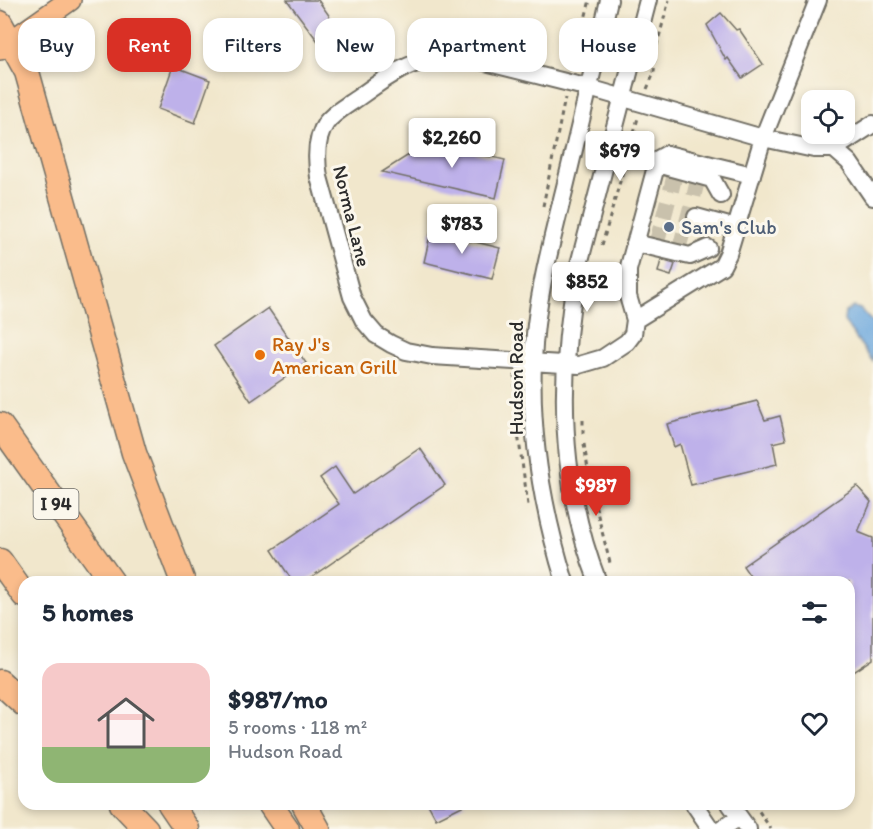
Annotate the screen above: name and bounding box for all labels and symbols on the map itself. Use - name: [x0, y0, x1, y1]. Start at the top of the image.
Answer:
- pin: $2,260: [403, 118, 501, 169]
- pin: $679: [584, 131, 656, 182]
- street label: Norma Lane: [328, 163, 376, 269]
- pin: $783: [426, 204, 498, 255]
- place label: Sam's Club: [681, 215, 777, 239]
- marker: Sam's Club: [662, 220, 676, 234]
- pin: $852: [551, 262, 623, 313]
- street label: Hudson Road: [504, 321, 528, 435]
- place label: Ray J's American Grill: [272, 332, 397, 379]
- marker: Ray J's American Grill: [253, 348, 267, 362]
- pin: $987: [560, 466, 632, 517]
- road number: I 94: [34, 489, 78, 519]

